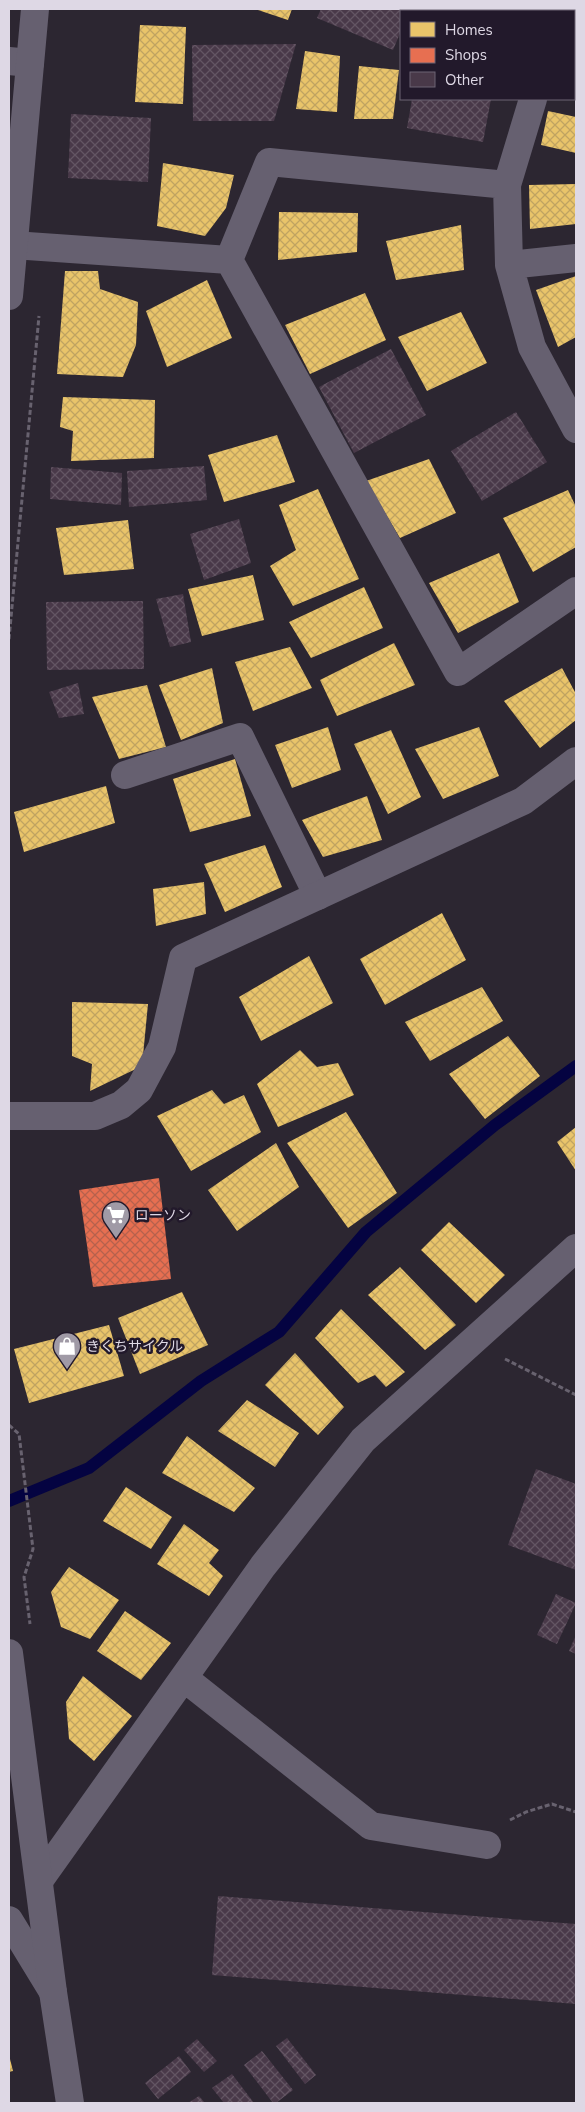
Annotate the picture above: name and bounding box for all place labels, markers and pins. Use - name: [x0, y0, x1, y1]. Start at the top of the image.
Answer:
- supermarket icon: ローソン: [101, 1200, 131, 1239]
- place label: ローソン: [135, 1206, 191, 1225]
- shop icon: きくちサイクル: [52, 1331, 82, 1370]
- place label: きくちサイクル: [86, 1337, 183, 1356]

